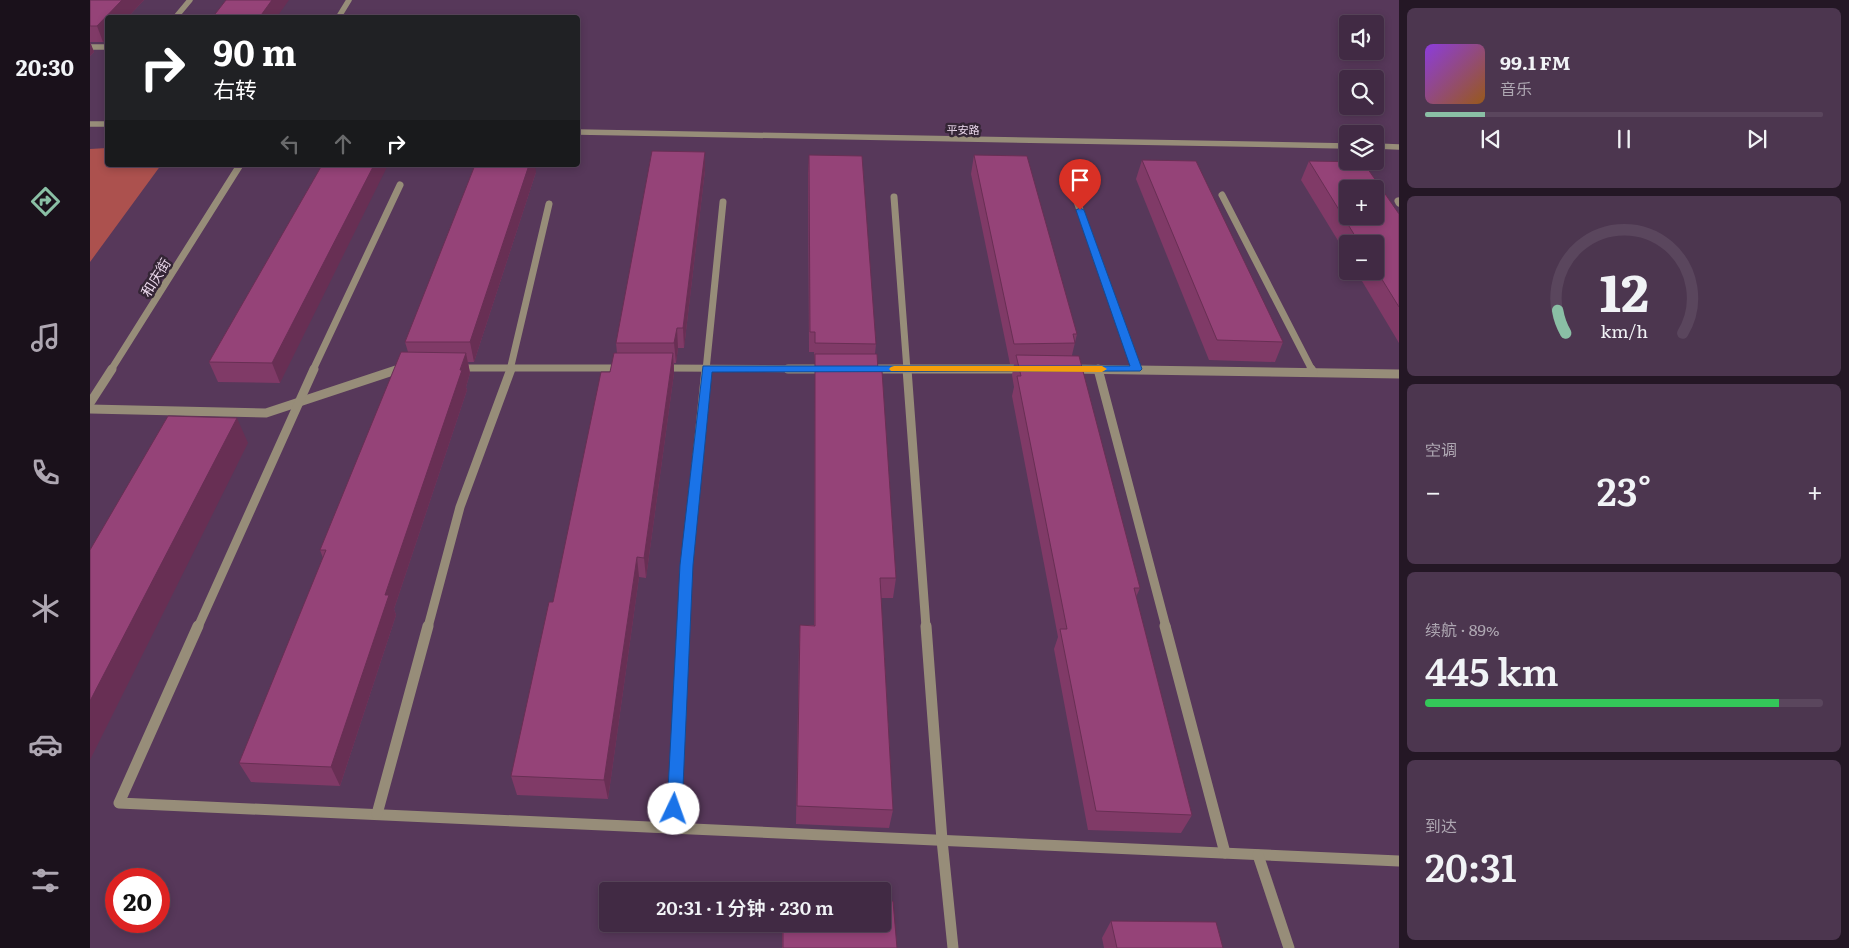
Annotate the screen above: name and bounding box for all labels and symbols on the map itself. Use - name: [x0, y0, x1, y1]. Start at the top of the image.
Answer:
- street label: 平安路: [946, 121, 980, 137]
- pin: [1059, 159, 1101, 210]
- street label: 和庆街: [135, 254, 175, 300]
- position arrow: [647, 782, 699, 834]
- speed limit sign: 20: [105, 868, 170, 933]

